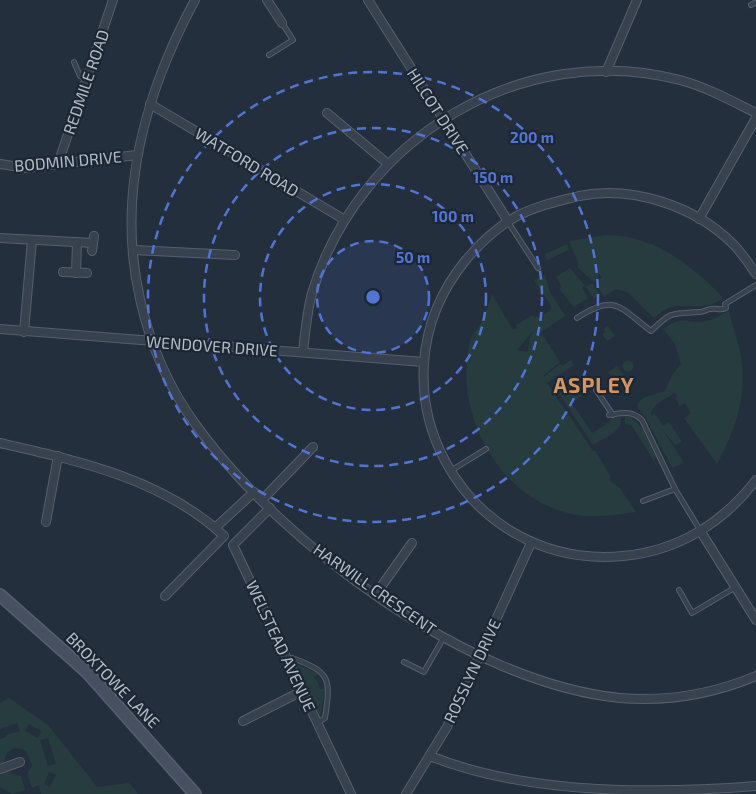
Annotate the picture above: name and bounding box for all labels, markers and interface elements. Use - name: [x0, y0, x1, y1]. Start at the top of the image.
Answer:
- street label: REDMILE ROAD: [59, 27, 112, 137]
- street label: HILCOT DRIVE: [404, 64, 473, 157]
- street label: WATFORD ROAD: [192, 123, 303, 200]
- text: 200 m: [510, 128, 554, 146]
- street label: BODMIN DRIVE: [13, 146, 122, 175]
- text: 150 m: [473, 168, 513, 186]
- text: 100 m: [432, 207, 474, 225]
- text: 50 m: [396, 248, 430, 266]
- centre of rings: [364, 288, 382, 306]
- street label: WENDOVER DRIVE: [145, 331, 279, 360]
- district label: ASPLEY: [553, 372, 635, 397]
- street label: HARWILL CRESCENT: [310, 539, 440, 638]
- street label: WELSTEAD AVENUE: [243, 577, 320, 714]
- street label: ROSSLYN DRIVE: [439, 616, 504, 726]
- street label: BROXTOWE LANE: [63, 628, 164, 732]

